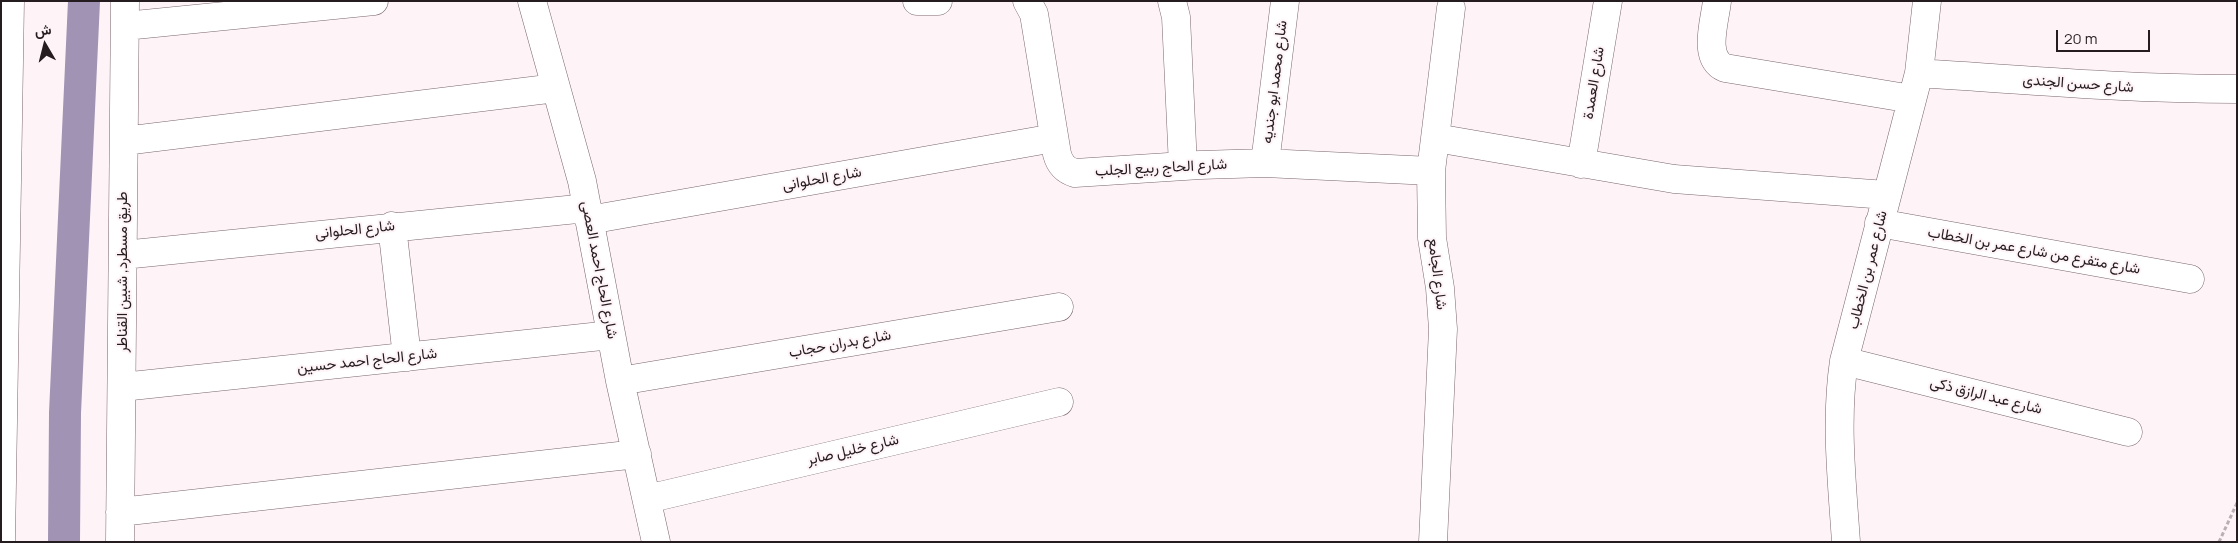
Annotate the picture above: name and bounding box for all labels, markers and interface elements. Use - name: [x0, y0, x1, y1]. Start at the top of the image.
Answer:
- text: ش: [33, 19, 52, 40]
- street label: شارع محمد ابو جنديه: [1259, 19, 1291, 145]
- north arrow: [20, 20, 70, 70]
- scale bar: [2058, 20, 2152, 52]
- text: 20 m: [2064, 28, 2097, 49]
- street label: شارع العمدة: [1579, 45, 1609, 121]
- street label: شارع حسن الجندى: [2022, 71, 2134, 97]
- street label: شارع الحاج ربيع الجلب: [1094, 156, 1228, 180]
- street label: شارع الحلوانى: [781, 163, 863, 195]
- street label: طريق مسطرد, شبين القناطر: [114, 192, 132, 352]
- street label: شارع الحاج احمد العصى: [577, 199, 621, 341]
- street label: شارع عمر بن الخطاب: [1845, 209, 1891, 331]
- street label: شارع الحلوانى: [314, 217, 396, 243]
- street label: شارع متفرع من شارع عمر بن الخطاب: [1926, 223, 2142, 279]
- street label: شارع الجامع: [1424, 237, 1450, 311]
- street label: شارع بدران حجاب: [787, 326, 893, 362]
- street label: شارع الحاج احمد حسين: [296, 345, 438, 377]
- street label: شارع عبد الرازق ذكى: [1928, 373, 2044, 419]
- street label: شارع خليل صابر: [805, 431, 901, 469]

